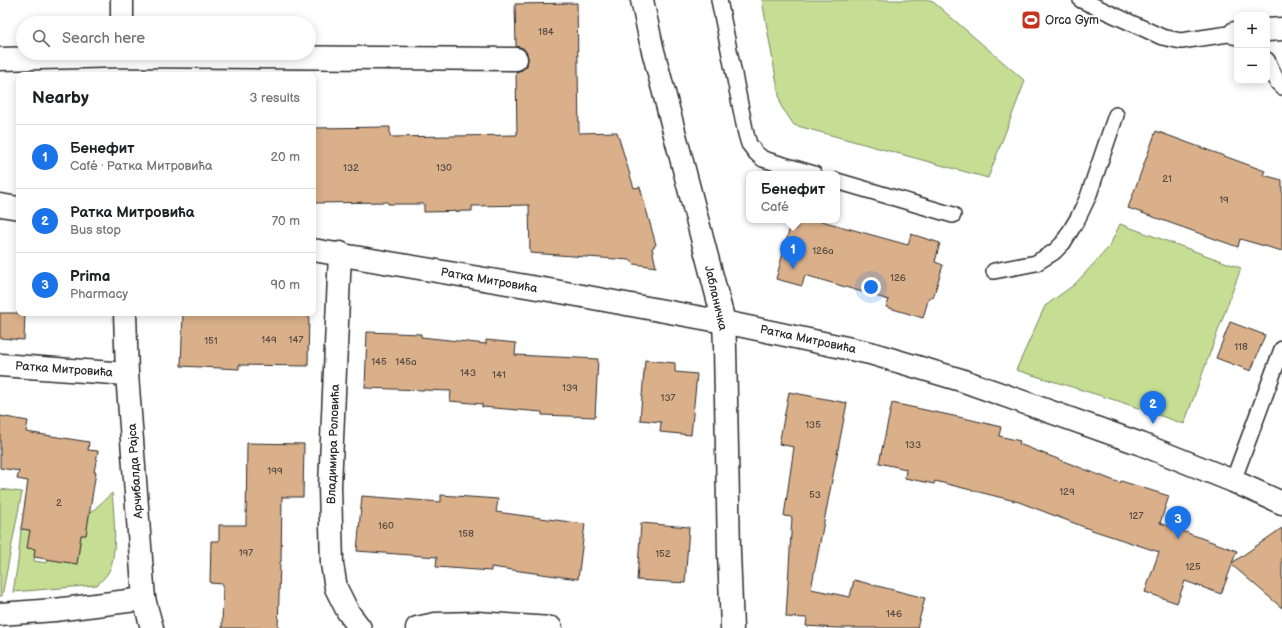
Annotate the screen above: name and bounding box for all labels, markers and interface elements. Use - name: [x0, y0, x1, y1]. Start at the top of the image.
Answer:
- sports icon: Orca Gym: [1020, 9, 1042, 31]
- map controls: [1234, 12, 1270, 84]
- button: +: [1234, 12, 1270, 48]
- place label: Orca Gym: [1045, 13, 1099, 28]
- search box: [16, 16, 316, 60]
- house number: 184: [538, 26, 554, 38]
- icon: search: [30, 27, 52, 49]
- text: Search here: [62, 29, 145, 48]
- button: −: [1234, 48, 1270, 84]
- text: Nearby: [32, 88, 89, 108]
- text: 3 results: [249, 90, 300, 106]
- text: Бенефит: [70, 139, 134, 158]
- text: 1: [42, 149, 48, 165]
- text: 20 m: [270, 149, 300, 165]
- text: Café · Ратка Митровића: [70, 158, 213, 174]
- house number: 132: [343, 162, 359, 174]
- house number: 130: [436, 162, 452, 174]
- popup: [746, 171, 840, 223]
- house number: 21: [1162, 173, 1172, 185]
- text: Бенефит: [761, 180, 825, 199]
- house number: 19: [1219, 194, 1229, 206]
- text: Café: [761, 199, 789, 215]
- text: Ратка Митровића: [70, 203, 195, 222]
- text: 2: [41, 213, 49, 229]
- text: 70 m: [272, 213, 300, 229]
- text: Bus stop: [70, 222, 121, 238]
- pin: 1: [780, 236, 806, 269]
- house number: 126a: [812, 245, 834, 257]
- street label: Јабланичка: [701, 264, 730, 332]
- street label: Ратка Митровића: [439, 265, 539, 296]
- text: Prima: [70, 267, 110, 286]
- house number: 126: [890, 272, 906, 284]
- text: 3: [41, 277, 49, 293]
- text: 90 m: [271, 277, 300, 293]
- your location: [861, 277, 881, 297]
- text: Pharmacy: [70, 286, 128, 302]
- street label: Ратка Митровића: [758, 322, 857, 357]
- house number: 149: [261, 334, 277, 346]
- house number: 147: [289, 334, 304, 346]
- house number: 151: [204, 335, 218, 347]
- house number: 118: [1234, 341, 1248, 353]
- house number: 145: [371, 356, 387, 368]
- house number: 145a: [395, 356, 417, 368]
- street label: Ратка Митровића: [14, 359, 113, 380]
- house number: 143: [460, 367, 476, 379]
- house number: 141: [492, 369, 506, 381]
- house number: 139: [562, 382, 578, 394]
- street label: Владимира Роловића: [324, 384, 343, 504]
- pin: 2: [1140, 391, 1166, 424]
- house number: 137: [661, 392, 676, 404]
- house number: 135: [805, 419, 821, 431]
- street label: Арчибалда Рајса: [125, 423, 146, 520]
- house number: 133: [905, 439, 921, 451]
- house number: 199: [267, 465, 283, 477]
- house number: 129: [1059, 486, 1075, 498]
- house number: 53: [809, 489, 821, 501]
- house number: 2: [56, 497, 62, 509]
- pin: 3: [1165, 506, 1191, 539]
- house number: 127: [1129, 510, 1143, 522]
- house number: 160: [378, 520, 394, 532]
- house number: 158: [458, 528, 474, 540]
- house number: 197: [239, 547, 253, 559]
- house number: 152: [655, 548, 671, 560]
- house number: 125: [1185, 561, 1201, 573]
- house number: 146: [886, 608, 902, 620]

